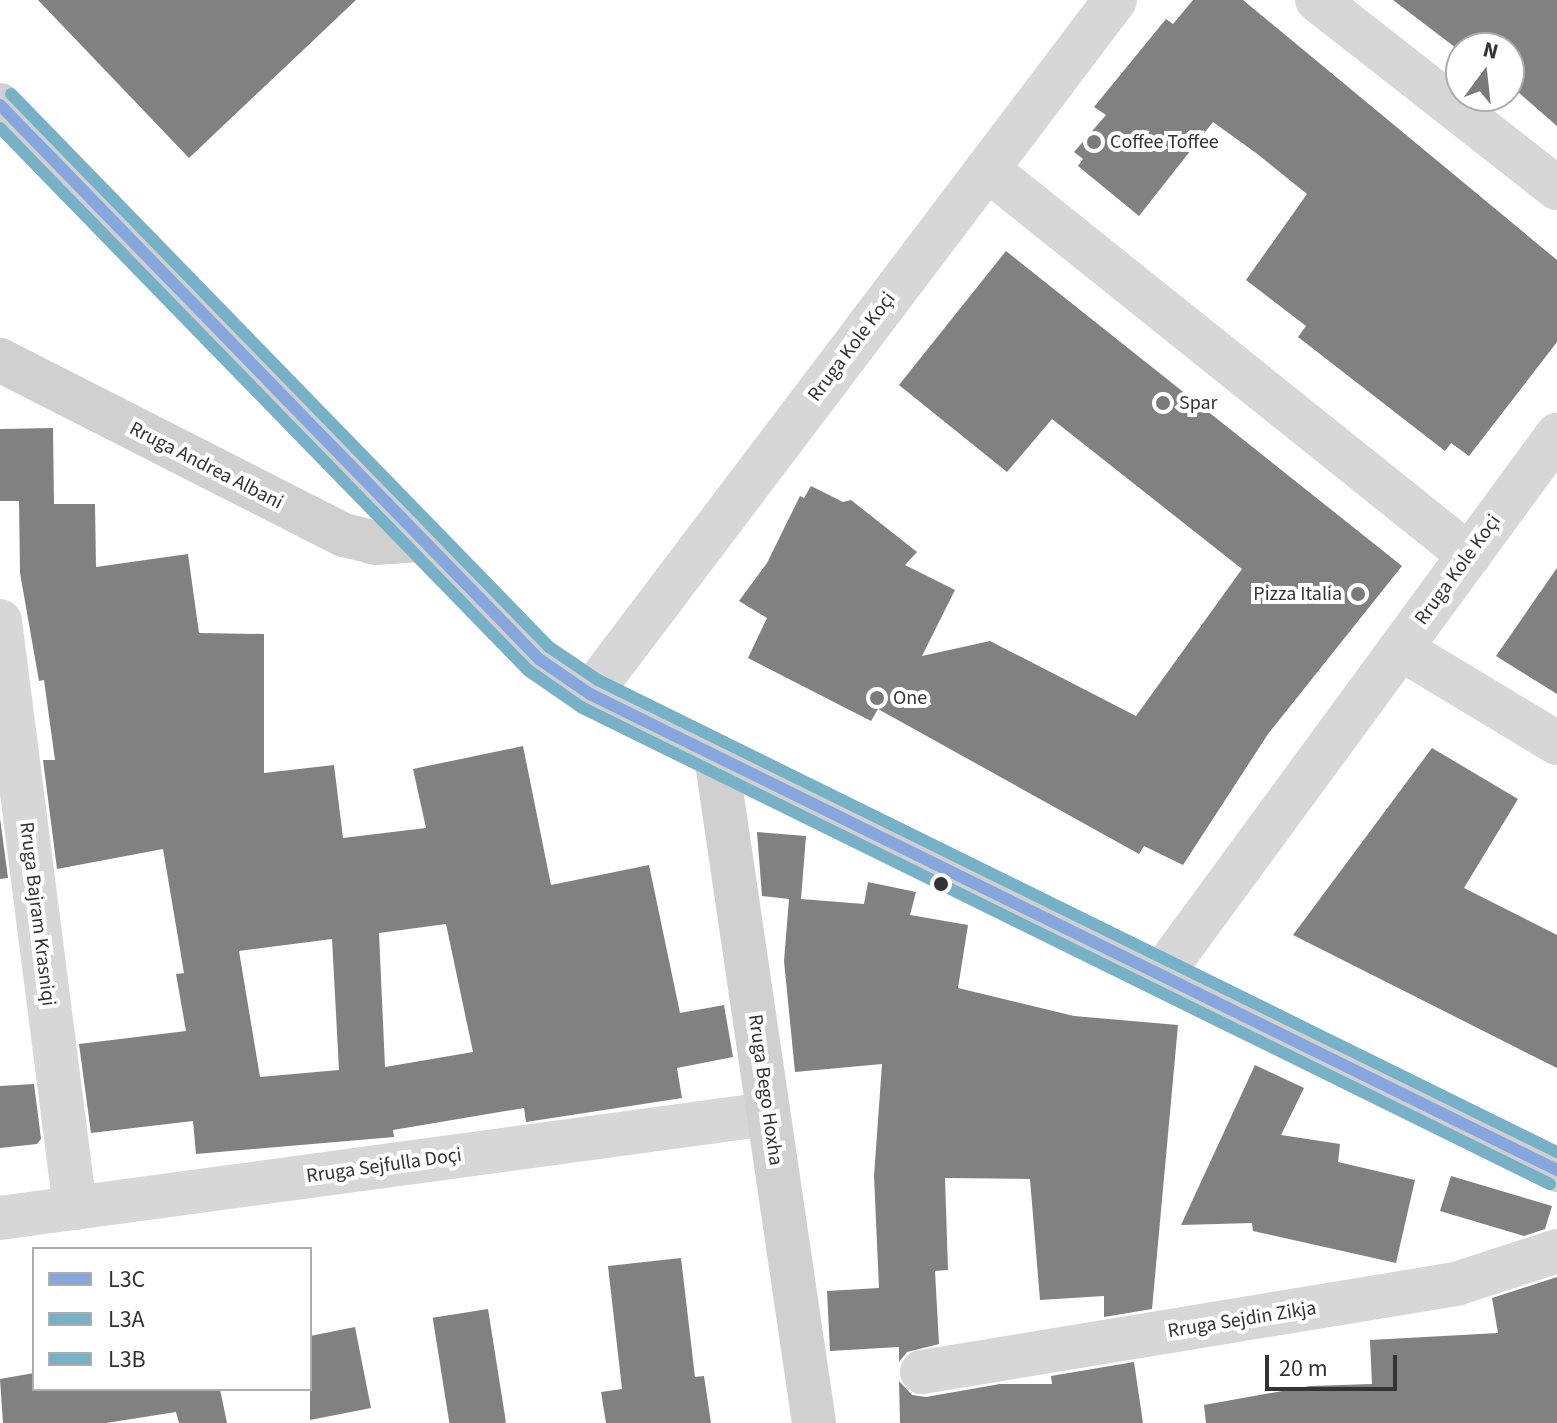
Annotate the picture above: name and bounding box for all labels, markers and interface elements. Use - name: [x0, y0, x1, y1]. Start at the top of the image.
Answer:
- north arrow: [1445, 32, 1525, 112]
- text: N: [1479, 33, 1502, 68]
- place label: Coffee Toffee: [1110, 130, 1219, 154]
- marker: Coffee Toffee: [1085, 133, 1103, 151]
- street label: Rruga Kole Koçi: [803, 288, 901, 406]
- place label: Spar: [1179, 391, 1218, 415]
- marker: Spar: [1154, 394, 1172, 412]
- street label: Rruga Andrea Albani: [125, 417, 287, 515]
- street label: Rruga Kole Koçi: [1410, 510, 1506, 630]
- place label: Pizza Italia: [1253, 582, 1342, 606]
- marker: Pizza Italia: [1349, 585, 1367, 603]
- place label: One: [893, 686, 927, 710]
- marker: One: [868, 689, 886, 707]
- street label: Rruga Bajram Krasniqi: [14, 821, 60, 1007]
- unlabelled marker: [933, 876, 949, 892]
- street label: Rruga Bego Hoxha: [742, 1013, 788, 1167]
- street label: Rruga Sejfulla Doçi: [305, 1143, 463, 1189]
- legend: [32, 1247, 312, 1391]
- text: L3C: [108, 1262, 145, 1297]
- street label: Rruga Sejdin Zikja: [1166, 1296, 1318, 1344]
- text: L3A: [108, 1302, 145, 1337]
- scale bar: [1269, 1339, 1401, 1389]
- text: L3B: [108, 1342, 146, 1377]
- text: 20 m: [1279, 1351, 1328, 1386]

